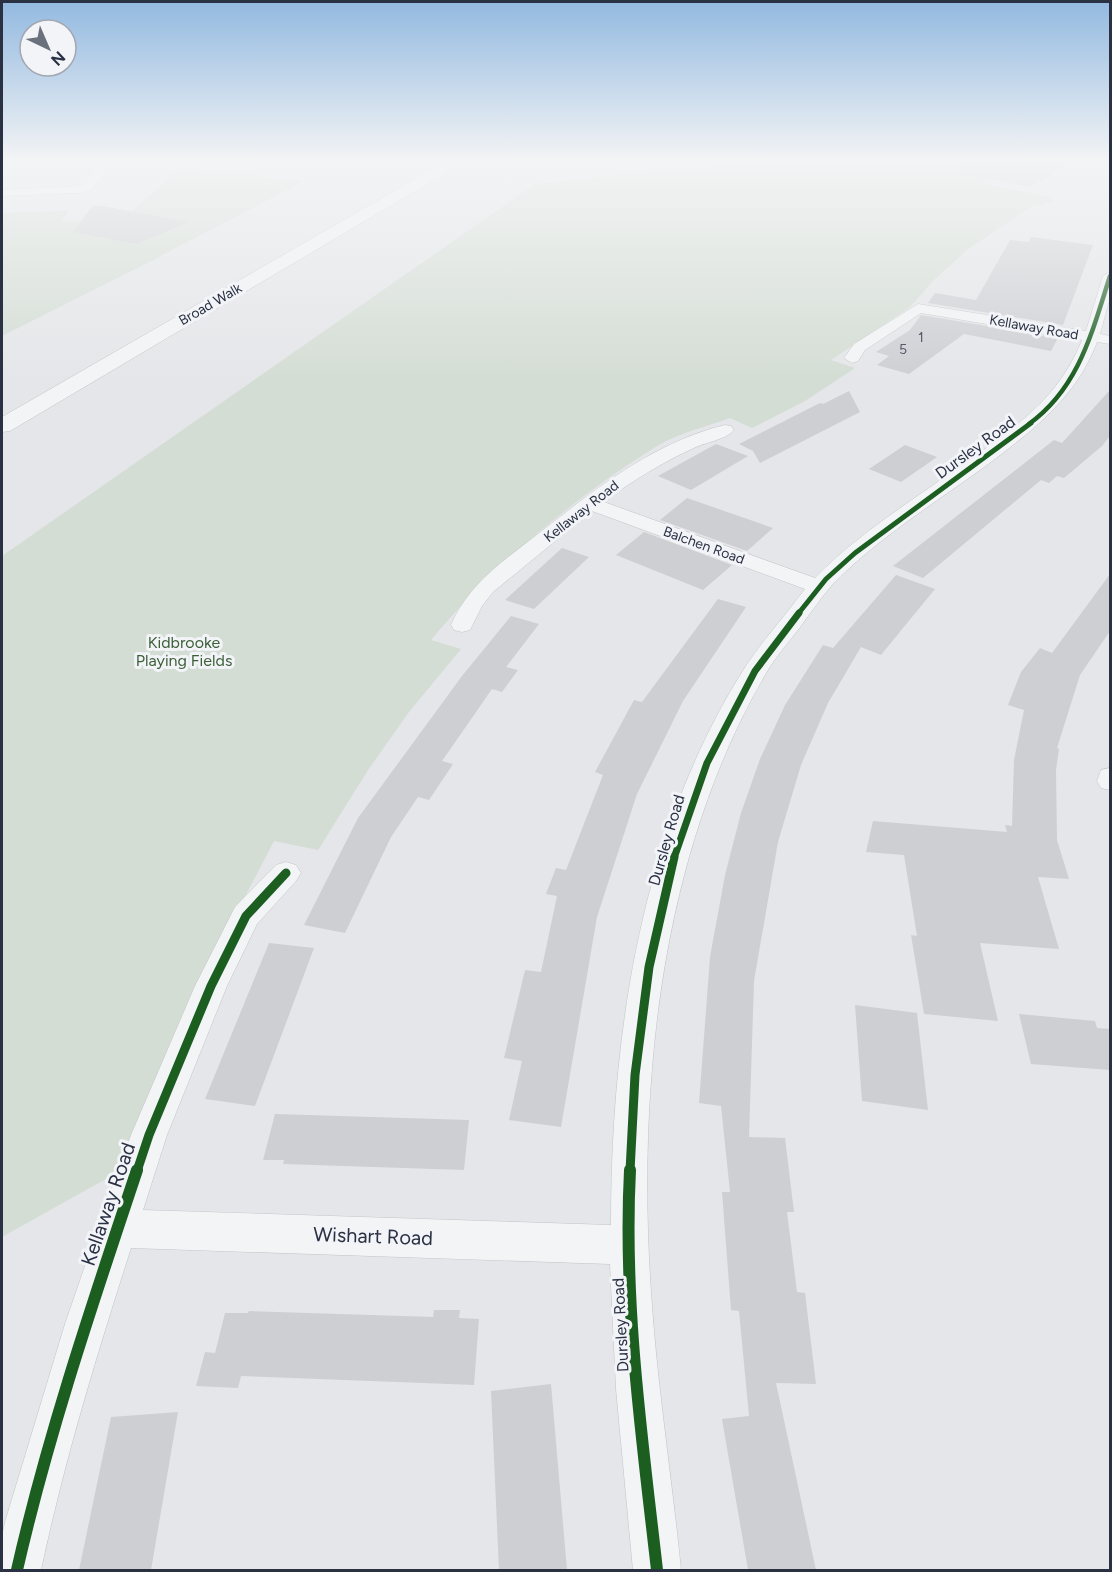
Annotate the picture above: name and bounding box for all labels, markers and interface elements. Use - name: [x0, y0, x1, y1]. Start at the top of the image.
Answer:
- north arrow: [18, 18, 78, 78]
- text: N: [47, 47, 69, 70]
- street label: Broad Walk: [176, 279, 245, 329]
- street label: Kellaway Road: [988, 311, 1080, 344]
- house number: 1: [918, 329, 924, 346]
- house number: 5: [899, 341, 907, 358]
- street label: Dursley Road: [932, 412, 1019, 483]
- street label: Kellaway Road: [541, 477, 622, 546]
- street label: Balchen Road: [661, 523, 747, 568]
- park label: Kidbrooke Playing Fields: [136, 633, 232, 670]
- street label: Dursley Road: [644, 792, 689, 888]
- street label: Kellaway Road: [76, 1139, 140, 1269]
- street label: Wishart Road: [313, 1222, 433, 1250]
- street label: Dursley Road: [609, 1278, 632, 1372]

